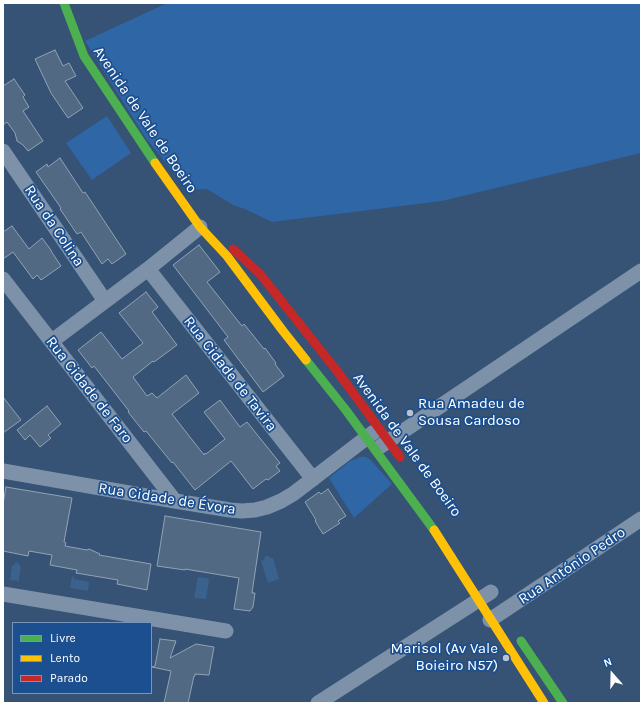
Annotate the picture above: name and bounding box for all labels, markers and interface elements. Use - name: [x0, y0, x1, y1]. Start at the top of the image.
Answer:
- street label: Avenida de Vale de Boeiro: [89, 43, 201, 197]
- street label: Rua da Colina: [20, 182, 88, 270]
- street label: Rua Cidade de Tavira: [179, 313, 281, 435]
- street label: Rua Cidade de Faro: [42, 333, 136, 447]
- street label: Avenida de Vale de Boeiro: [349, 370, 465, 520]
- place label: Rua Amadeu de Sousa Cardoso: [418, 395, 525, 430]
- marker: Rua Amadeu de Sousa Cardoso: [405, 408, 415, 418]
- street label: Rua Cidade de Évora: [97, 479, 237, 519]
- street label: Rua António Pedro: [515, 523, 629, 609]
- legend: [12, 622, 152, 694]
- text: Livre: [50, 631, 76, 645]
- place label: Marisol (Av Vale Boieiro N57): [390, 640, 498, 675]
- text: Lento: [50, 651, 80, 665]
- marker: Marisol (Av Vale Boieiro N57): [501, 653, 511, 663]
- north arrow: [592, 654, 632, 694]
- text: N: [602, 655, 614, 670]
- text: Parado: [50, 671, 88, 685]

